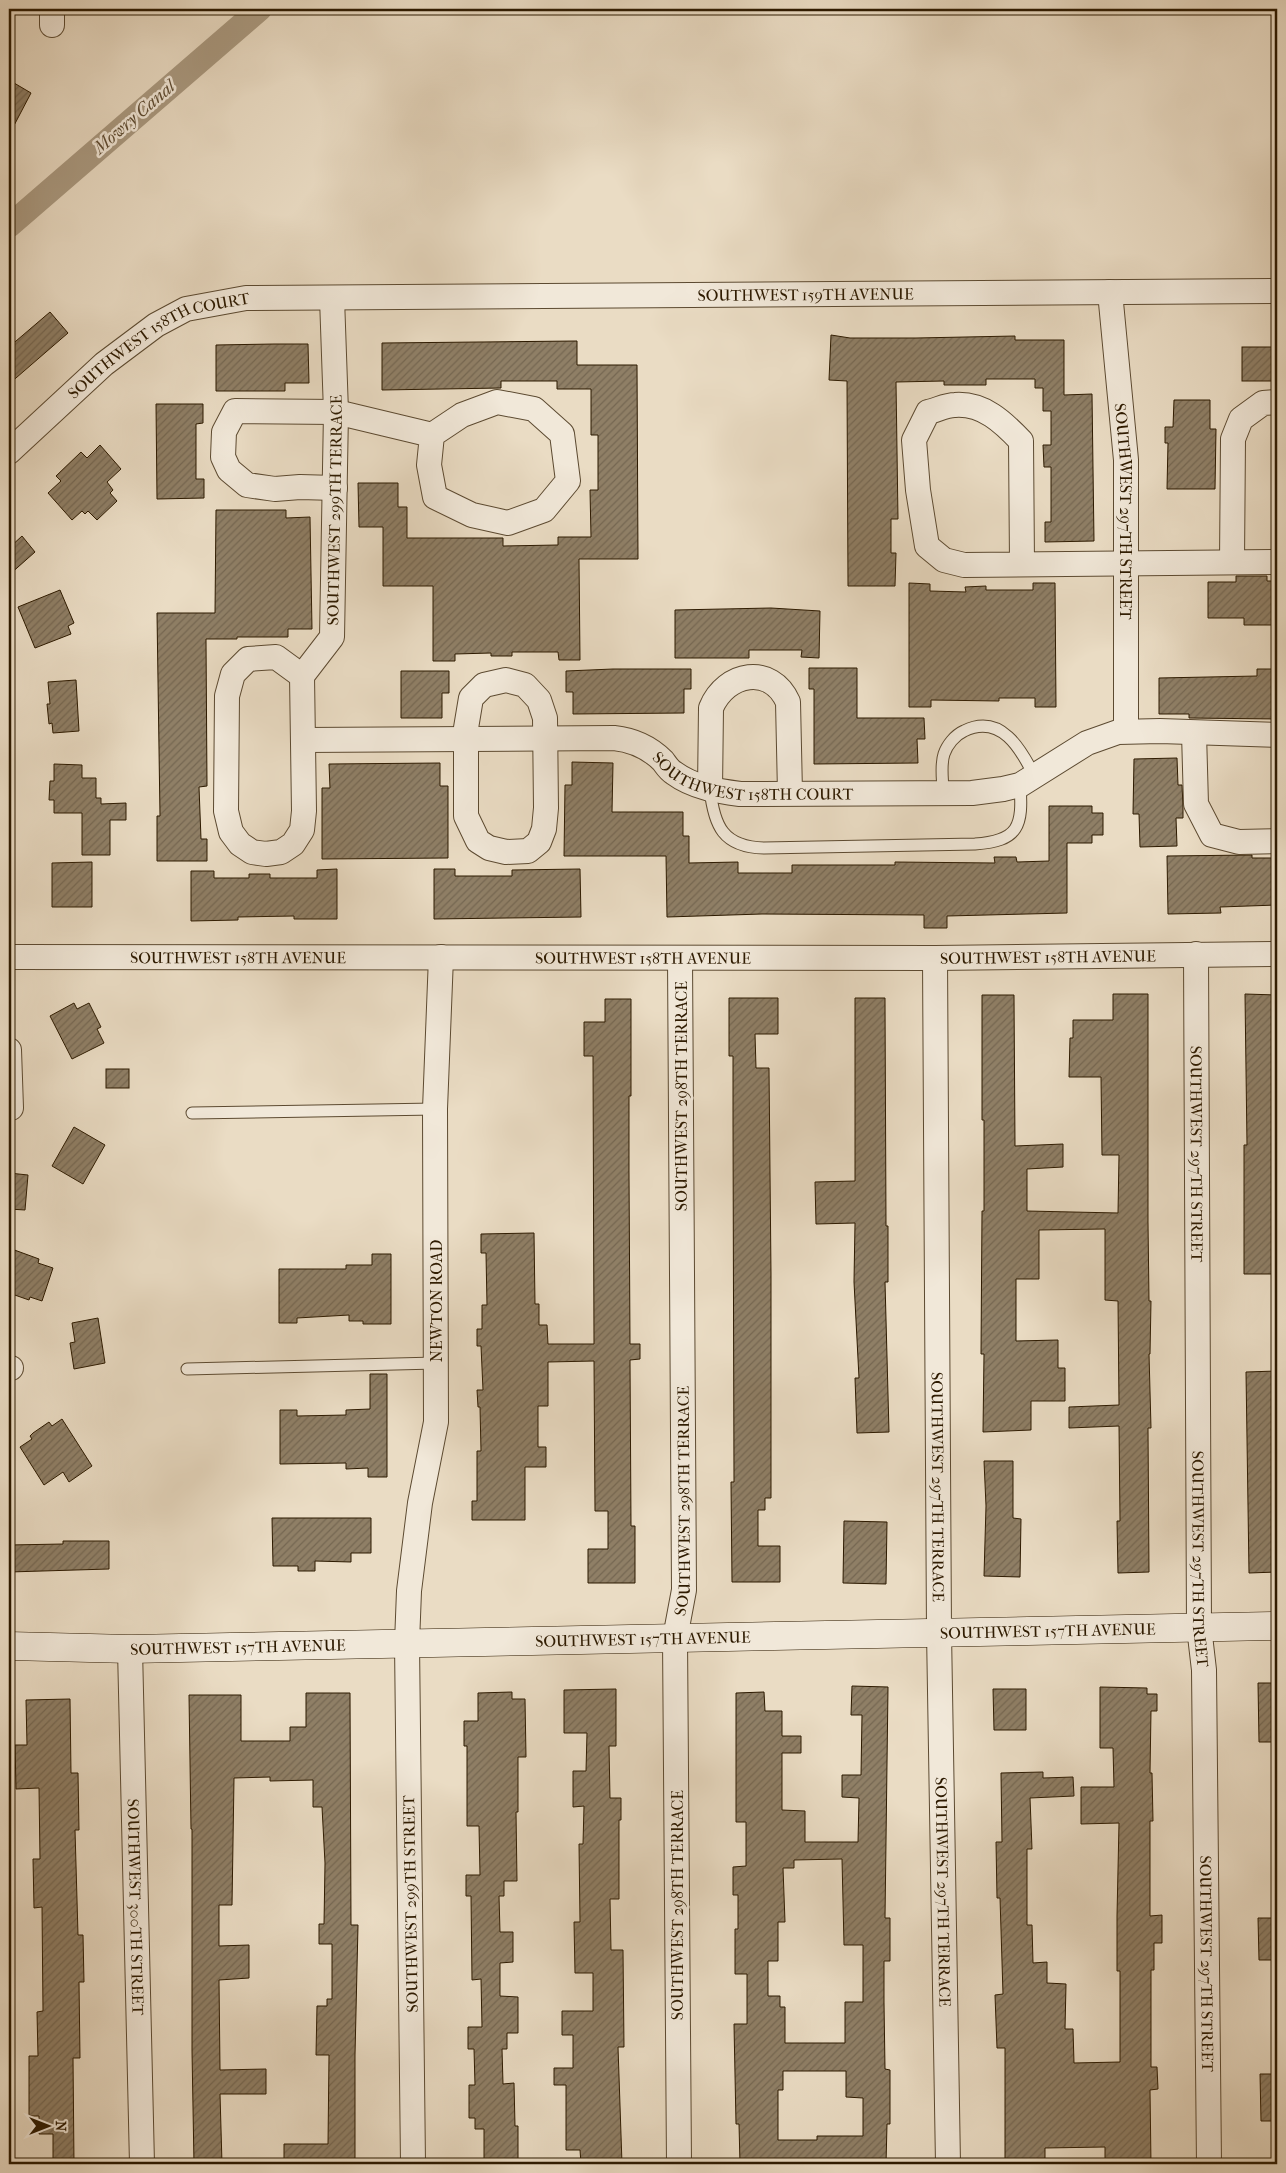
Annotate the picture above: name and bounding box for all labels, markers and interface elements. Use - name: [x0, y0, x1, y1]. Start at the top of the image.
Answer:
- water label: Mowry Canal: [88, 75, 181, 160]
- street label: SOUTHWEST 159TH AVENUE: [697, 284, 914, 305]
- street label: SOUTHWEST 158TH COURT: [64, 289, 251, 403]
- street label: SOUTHWEST 299TH TERRACE: [323, 394, 346, 625]
- street label: SOUTHWEST 297TH STREET: [1111, 402, 1135, 620]
- street label: SOUTHWEST 158TH COURT: [649, 747, 853, 805]
- street label: SOUTHWEST 158TH AVENUE: [940, 946, 1156, 968]
- street label: SOUTHWEST 158TH AVENUE: [130, 948, 346, 967]
- street label: SOUTHWEST 158TH AVENUE: [535, 949, 751, 968]
- street label: SOUTHWEST 298TH TERRACE: [672, 981, 691, 1211]
- street label: SOUTHWEST 297TH STREET: [1186, 1046, 1206, 1263]
- street label: NEWTON ROAD: [427, 1240, 446, 1362]
- street label: SOUTHWEST 297TH TERRACE: [927, 1372, 948, 1602]
- street label: SOUTHWEST 298TH TERRACE: [670, 1385, 694, 1617]
- street label: SOUTHWEST 297TH STREET: [1188, 1451, 1213, 1668]
- street label: SOUTHWEST 157TH AVENUE: [940, 1619, 1156, 1643]
- street label: SOUTHWEST 157TH AVENUE: [535, 1628, 751, 1651]
- street label: SOUTHWEST 157TH AVENUE: [130, 1636, 346, 1659]
- street label: SOUTHWEST 297TH TERRACE: [931, 1777, 954, 2007]
- street label: SOUTHWEST 298TH TERRACE: [668, 1790, 687, 2020]
- street label: SOUTHWEST 299TH STREET: [399, 1795, 422, 2013]
- street label: SOUTHWEST 300TH STREET: [123, 1798, 148, 2016]
- street label: SOUTHWEST 297TH STREET: [1196, 1855, 1217, 2072]
- north arrow: [22, 2100, 72, 2150]
- text: N: [52, 2121, 69, 2132]

